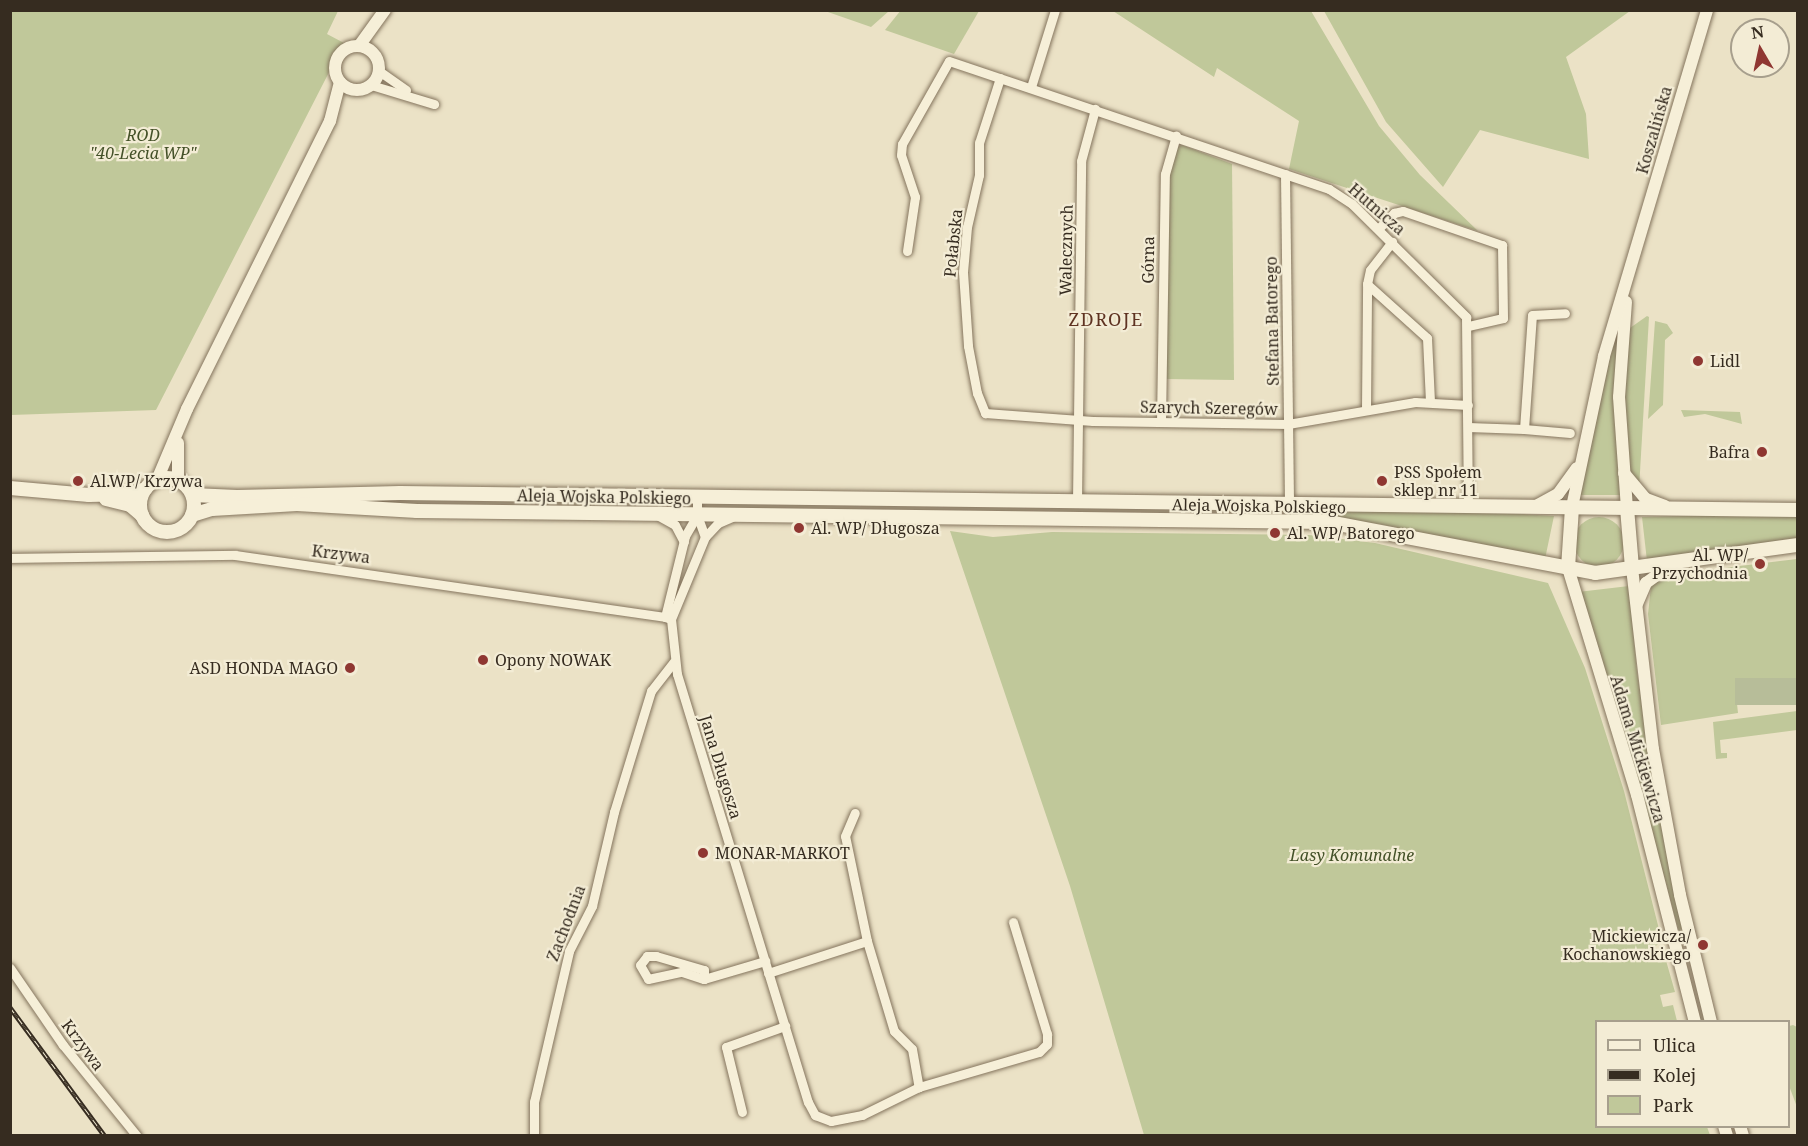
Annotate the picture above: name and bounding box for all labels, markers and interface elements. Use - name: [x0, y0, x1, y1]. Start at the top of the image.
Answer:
- north arrow: [1730, 18, 1790, 78]
- text: N: [1750, 20, 1765, 44]
- street label: Koszalińska: [1632, 84, 1676, 176]
- park label: ROD "40-Lecia WP": [90, 125, 196, 163]
- street label: Hutnicza: [1345, 179, 1409, 239]
- street label: Walecznych: [1056, 204, 1076, 296]
- street label: Połabska: [940, 208, 966, 278]
- street label: Górna: [1138, 236, 1158, 284]
- street label: Stefana Batorego: [1261, 256, 1283, 386]
- district label: ZDROJE: [1068, 308, 1144, 330]
- place label: Lidl: [1710, 351, 1740, 371]
- marker: Lidl: [1691, 354, 1705, 368]
- street label: Szarych Szeregów: [1140, 397, 1278, 419]
- place label: Bafra: [1708, 442, 1750, 462]
- marker: Bafra: [1755, 445, 1769, 459]
- place label: PSS Społem sklep nr 11: [1394, 462, 1482, 500]
- place label: Al.WP/ Krzywa: [90, 471, 203, 491]
- marker: Al.WP/ Krzywa: [71, 474, 85, 488]
- marker: PSS Społem sklep nr 11: [1375, 474, 1389, 488]
- street label: Aleja Wojska Polskiego: [517, 486, 691, 508]
- street label: Aleja Wojska Polskiego: [1172, 495, 1346, 517]
- place label: Al. WP/ Długosza: [811, 518, 940, 538]
- marker: Al. WP/ Długosza: [792, 521, 806, 535]
- place label: Al. WP/ Batorego: [1287, 523, 1415, 543]
- marker: Al. WP/ Batorego: [1268, 526, 1282, 540]
- street label: Krzywa: [311, 541, 371, 567]
- place label: Al. WP/ Przychodnia: [1652, 545, 1748, 583]
- marker: Al. WP/ Przychodnia: [1753, 557, 1767, 571]
- place label: Opony NOWAK: [495, 650, 611, 670]
- marker: Opony NOWAK: [476, 653, 490, 667]
- place label: ASD HONDA MAGO: [189, 658, 338, 678]
- marker: ASD HONDA MAGO: [343, 661, 357, 675]
- street label: Adama Mickiewicza: [1606, 673, 1670, 825]
- street label: Jana Długosza: [696, 713, 746, 821]
- place label: MONAR-MARKOT: [715, 843, 850, 863]
- park label: Lasy Komunalne: [1290, 845, 1414, 865]
- marker: MONAR-MARKOT: [696, 846, 710, 860]
- street label: Zachodnia: [543, 882, 589, 964]
- place label: Mickiewicza/ Kochanowskiego: [1562, 926, 1691, 964]
- marker: Mickiewicza/ Kochanowskiego: [1696, 938, 1710, 952]
- street label: Krzywa: [58, 1016, 108, 1074]
- legend: [1595, 1020, 1790, 1128]
- text: Ulica: [1653, 1033, 1696, 1057]
- text: Kolej: [1653, 1063, 1696, 1087]
- text: Park: [1653, 1093, 1693, 1117]

